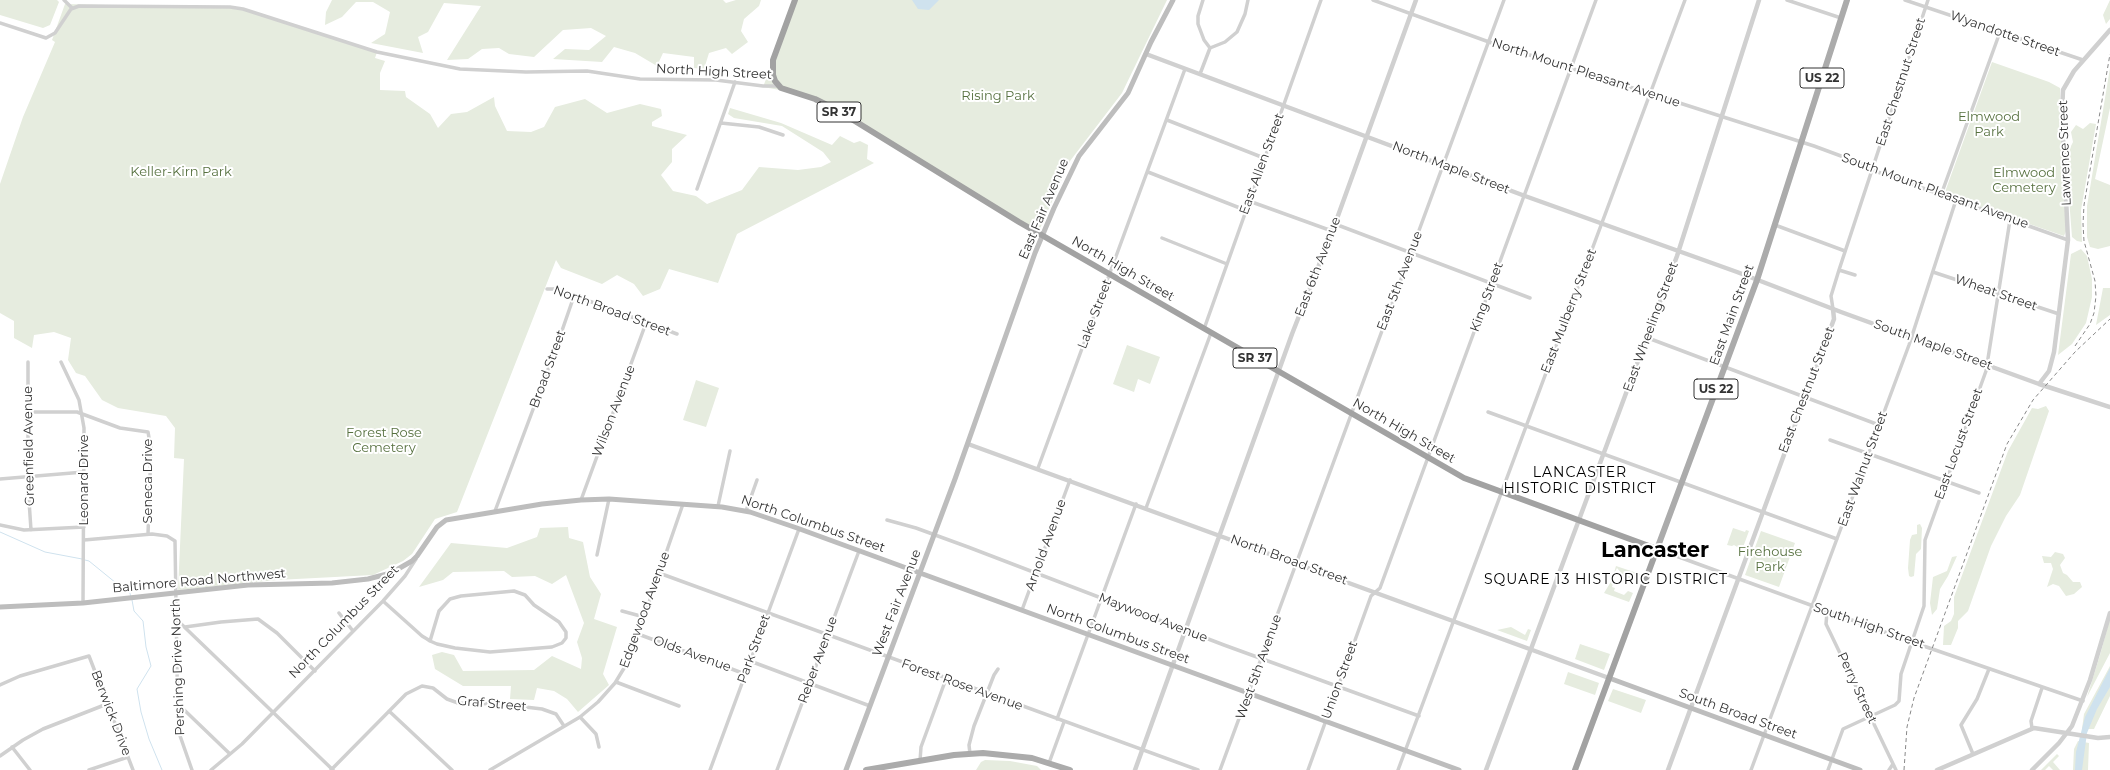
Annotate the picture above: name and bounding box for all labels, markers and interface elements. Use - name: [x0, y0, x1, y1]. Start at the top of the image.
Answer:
- street label: Wyandotte Street: [1948, 8, 2062, 60]
- street label: East Chestnut Street: [1873, 16, 1929, 148]
- street label: North Mount Pleasant Avenue: [1490, 35, 1682, 111]
- street label: North High Street: [656, 61, 772, 83]
- road number: US 22: [1800, 68, 1844, 88]
- park label: Rising Park: [961, 88, 1035, 104]
- street label: Lawrence Street: [2055, 100, 2075, 206]
- road number: SR 37: [817, 102, 861, 122]
- park label: Elmwood Park: [1958, 109, 2020, 140]
- street label: East Allen Street: [1236, 111, 1288, 217]
- street label: North Maple Street: [1390, 138, 1512, 198]
- street label: South Mount Pleasant Avenue: [1839, 150, 2031, 232]
- street label: East Fair Avenue: [1016, 156, 1072, 262]
- park label: Keller-Kirn Park: [130, 164, 232, 180]
- park label: Elmwood Cemetery: [1992, 165, 2056, 196]
- street label: East 6th Avenue: [1292, 215, 1344, 319]
- street label: East 5th Avenue: [1374, 229, 1426, 333]
- street label: North High Street: [1069, 233, 1177, 305]
- street label: East Mulberry Street: [1538, 246, 1600, 376]
- street label: King Street: [1467, 260, 1507, 334]
- street label: East Wheeling Street: [1620, 260, 1682, 394]
- street label: East Main Street: [1706, 262, 1758, 368]
- street label: Wheat Street: [1953, 272, 2039, 314]
- street label: Lake Street: [1075, 277, 1115, 351]
- street label: North Broad Street: [551, 283, 673, 339]
- street label: South Maple Street: [1871, 316, 1995, 374]
- street label: East Chestnut Street: [1776, 325, 1838, 455]
- street label: Broad Street: [527, 328, 569, 410]
- road number: SR 37: [1233, 348, 1277, 368]
- street label: Wilson Avenue: [589, 363, 639, 459]
- road number: US 22: [1694, 379, 1738, 399]
- street label: Greenfield Avenue: [20, 386, 38, 506]
- street label: East Locust Street: [1932, 386, 1986, 502]
- street label: North High Street: [1350, 395, 1458, 467]
- street label: East Walnut Street: [1835, 409, 1891, 529]
- park label: Forest Rose Cemetery: [346, 425, 422, 456]
- street label: Leonard Drive: [76, 434, 92, 526]
- street label: Seneca Drive: [140, 439, 156, 523]
- district label: LANCASTER HISTORIC DISTRICT: [1503, 465, 1657, 498]
- street label: North Columbus Street: [739, 492, 887, 556]
- street label: Arnold Avenue: [1022, 497, 1070, 593]
- street label: North Broad Street: [1228, 532, 1350, 588]
- district label: Lancaster: [1601, 538, 1709, 564]
- park label: Firehouse Park: [1738, 544, 1802, 575]
- street label: West Fair Avenue: [869, 547, 925, 659]
- street label: Edgewood Avenue: [617, 550, 673, 670]
- street label: North Columbus Street: [286, 562, 402, 682]
- street label: Baltimore Road Northwest: [112, 566, 286, 596]
- district label: SQUARE 13 HISTORIC DISTRICT: [1484, 572, 1728, 588]
- street label: Maywood Avenue: [1096, 590, 1210, 646]
- street label: Pershing Drive North: [168, 598, 188, 736]
- street label: South High Street: [1811, 600, 1927, 652]
- street label: North Columbus Street: [1044, 601, 1192, 667]
- street label: Park Street: [734, 612, 774, 686]
- street label: West 5th Avenue: [1233, 612, 1285, 722]
- street label: Reber Avenue: [795, 614, 841, 706]
- street label: Olds Avenue: [651, 633, 733, 675]
- street label: Union Street: [1319, 639, 1361, 721]
- street label: Perry Street: [1834, 650, 1880, 726]
- street label: Forest Rose Avenue: [899, 656, 1025, 714]
- street label: Berwick Drive: [88, 668, 134, 758]
- street label: South Broad Street: [1677, 685, 1799, 743]
- street label: Graf Street: [457, 693, 527, 715]

